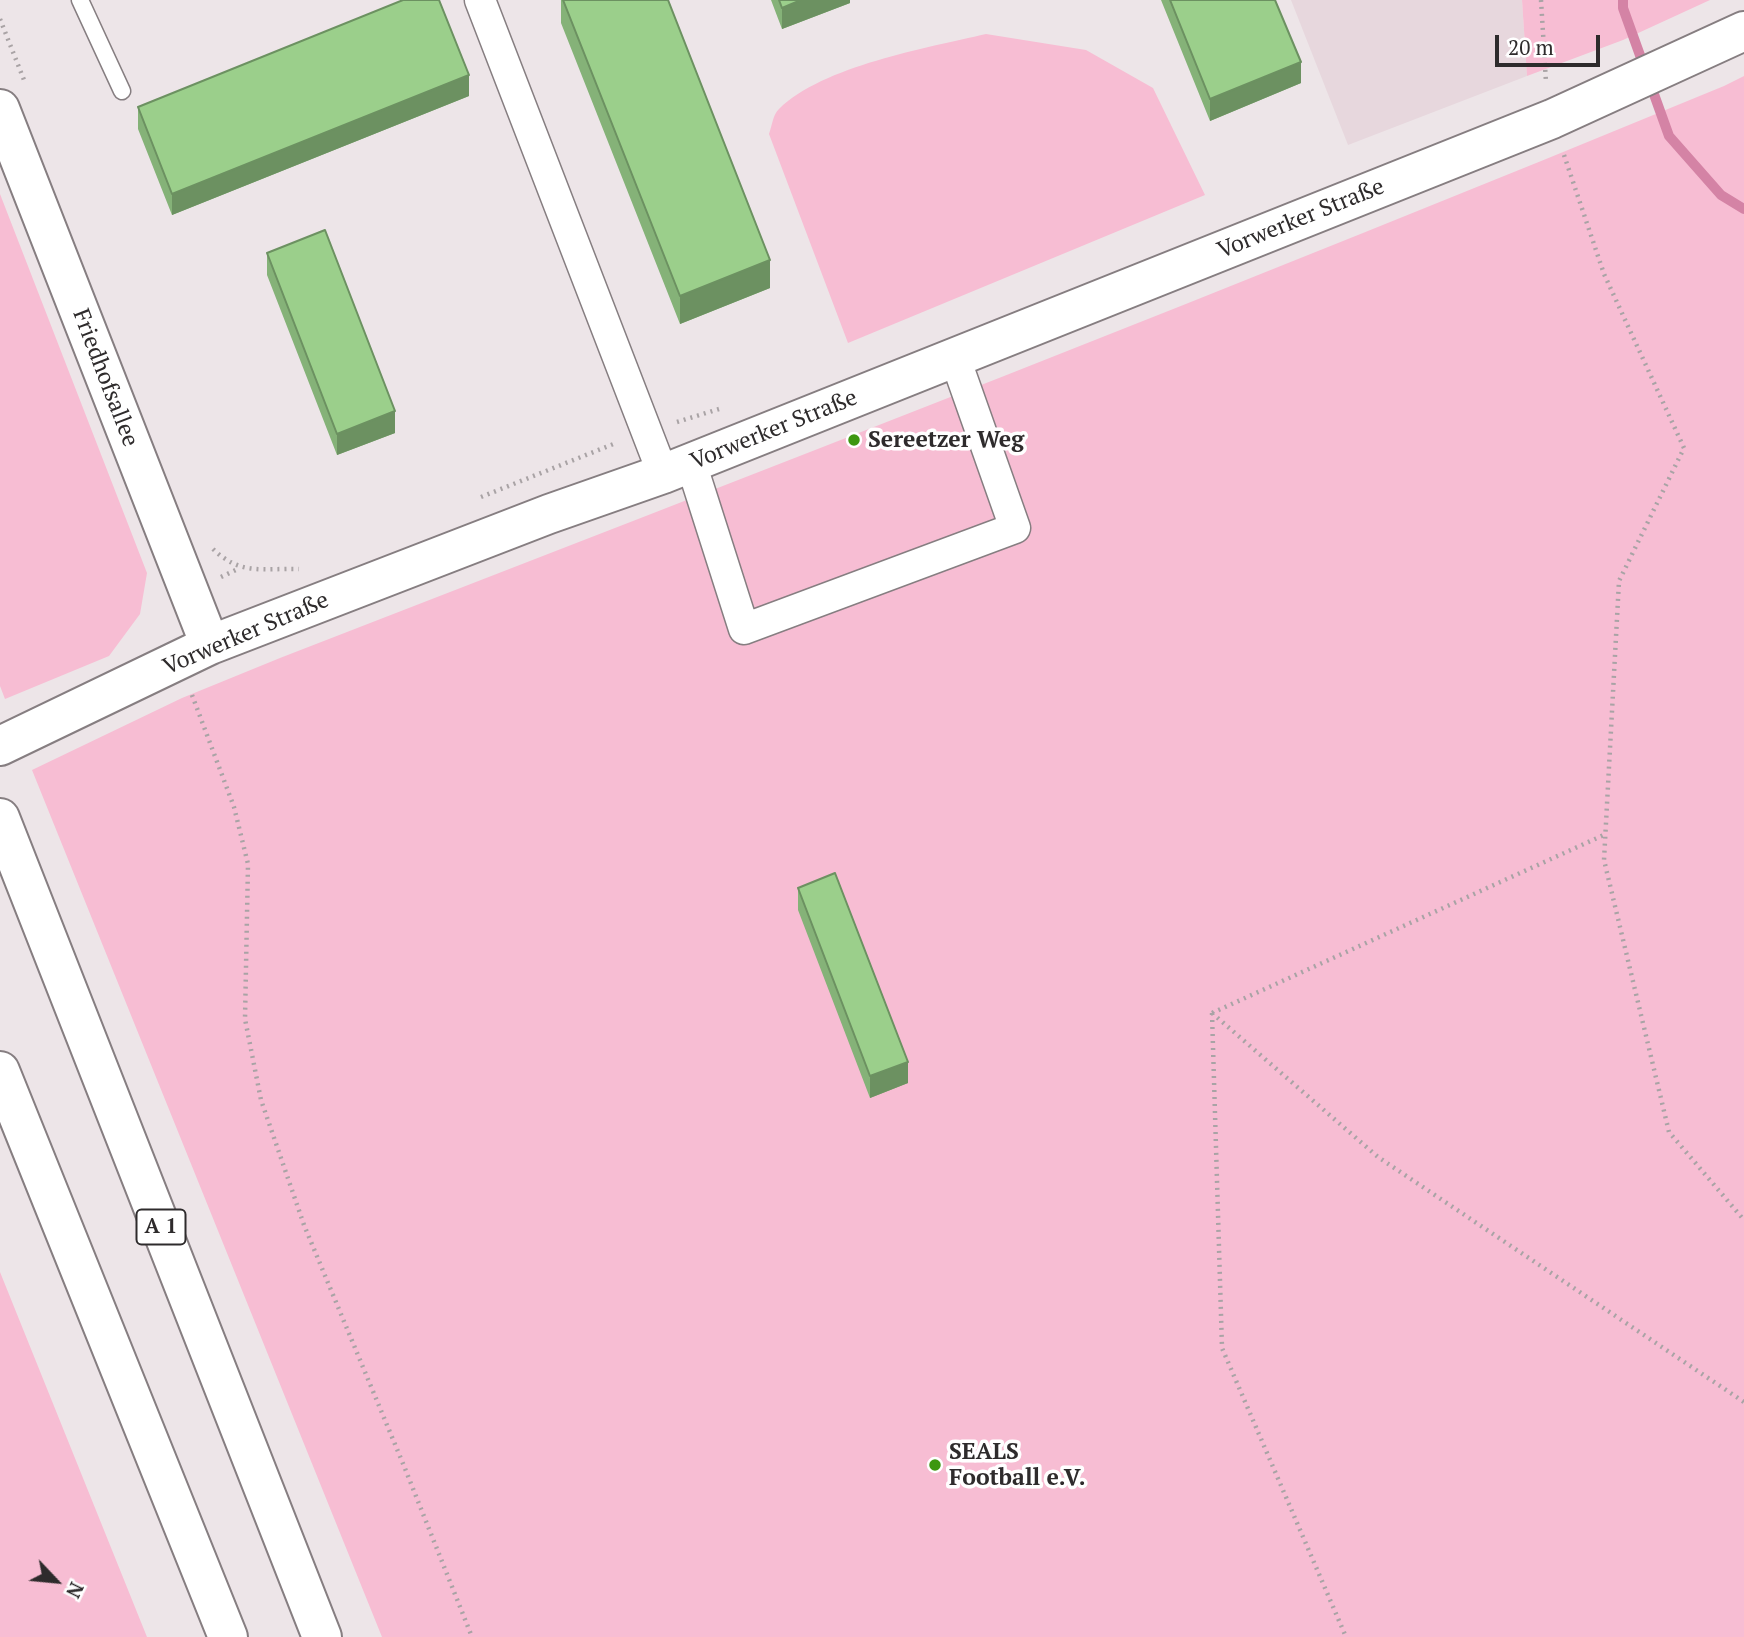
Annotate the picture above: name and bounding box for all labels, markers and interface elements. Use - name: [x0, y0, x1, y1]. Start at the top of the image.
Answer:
- scale bar: [1499, 21, 1604, 65]
- text: 20 m: [1508, 33, 1554, 61]
- street label: Vorwerker Straße: [1214, 173, 1388, 265]
- street label: Friedhofsallee: [66, 305, 144, 451]
- street label: Vorwerker Straße: [687, 384, 861, 476]
- place label: Sereetzer Weg: [868, 426, 1024, 454]
- marker: Sereetzer Weg: [846, 432, 862, 448]
- street label: Vorwerker Straße: [159, 587, 333, 681]
- road number: A 1: [136, 1210, 186, 1244]
- place label: SEALS Football e.V.: [949, 1438, 1086, 1492]
- marker: SEALS Football e.V.: [927, 1457, 943, 1473]
- north arrow: [21, 1546, 91, 1616]
- text: N: [61, 1578, 90, 1602]

